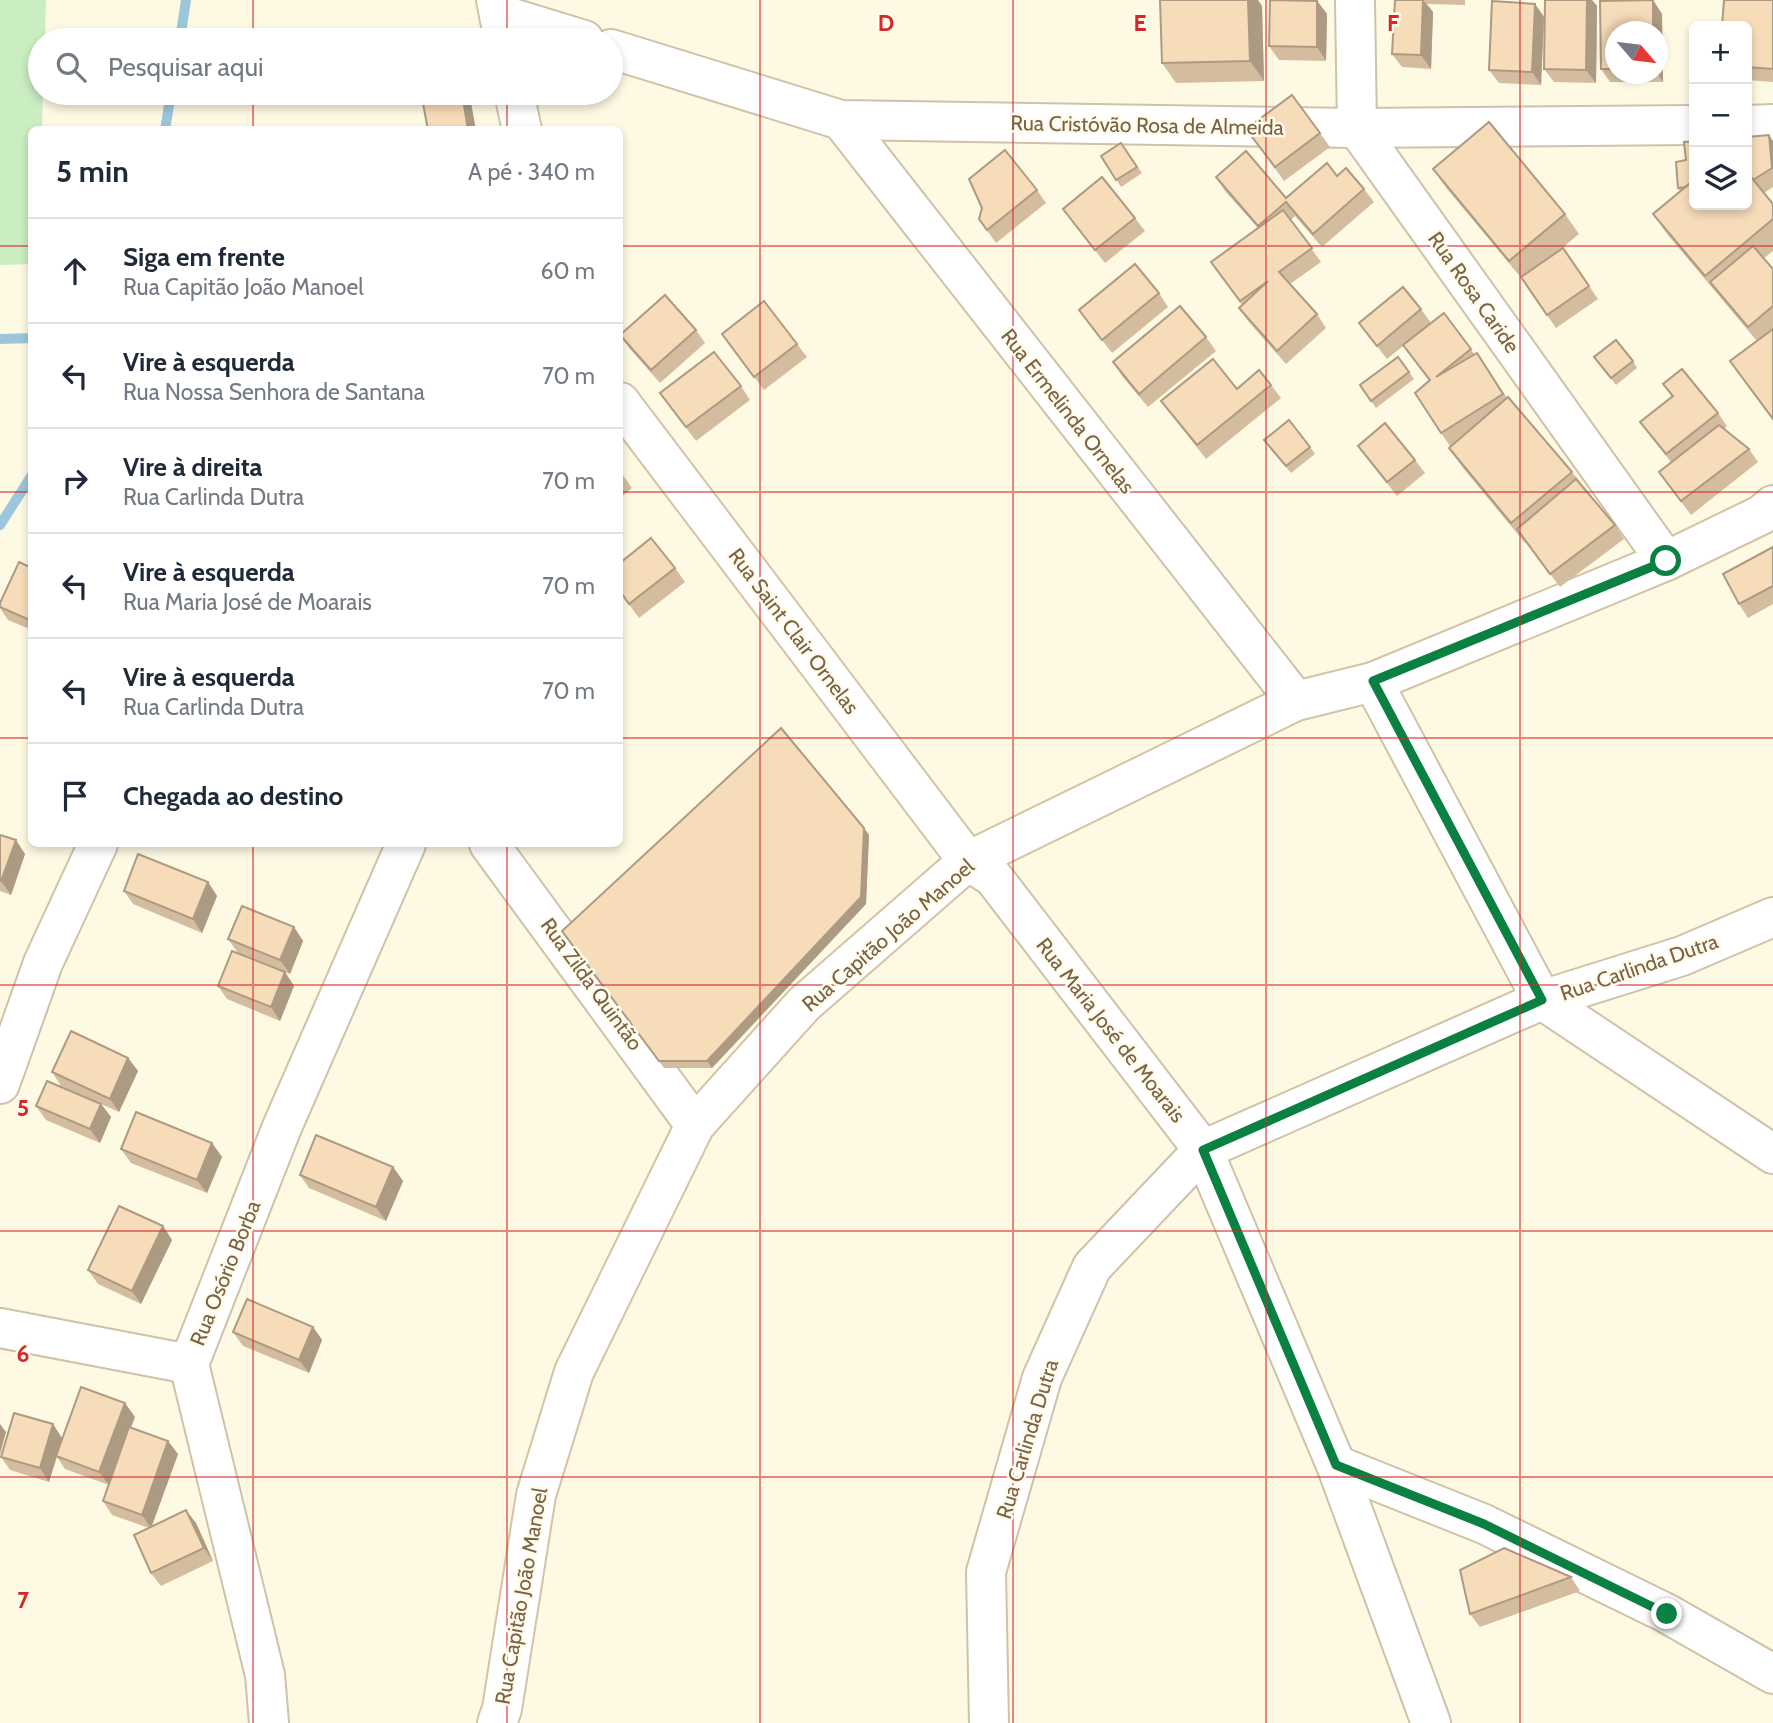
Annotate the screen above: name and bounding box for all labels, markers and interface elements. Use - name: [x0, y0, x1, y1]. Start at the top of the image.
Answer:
- text: D: [878, 9, 894, 37]
- text: E: [1133, 9, 1147, 37]
- text: F: [1387, 9, 1399, 37]
- north arrow: [1605, 21, 1668, 84]
- map controls: [1689, 21, 1752, 210]
- button: +: [1689, 21, 1752, 84]
- search box: [28, 28, 623, 105]
- icon: search: [52, 48, 90, 86]
- text: Pesquisar aqui: [108, 51, 264, 83]
- button: −: [1689, 84, 1752, 147]
- street label: Rua Cristóvão Rosa de Almeida: [1010, 110, 1284, 140]
- button: layers: [1689, 147, 1752, 210]
- text: 5 min: [56, 153, 129, 190]
- text: A pé · 340 m: [468, 158, 595, 186]
- street label: Rua Rosa Caride: [1423, 227, 1525, 358]
- text: Siga em frente: [123, 241, 285, 273]
- icon: ahead: [56, 252, 94, 290]
- text: 60 m: [541, 257, 595, 285]
- text: Rua Capitão João Manoel: [123, 273, 364, 301]
- street label: Rua Ermelinda Ornelas: [996, 324, 1140, 499]
- text: Vire à esquerda: [123, 346, 295, 378]
- icon: left: [56, 357, 94, 395]
- text: 70 m: [542, 362, 595, 390]
- text: Rua Nossa Senhora de Santana: [123, 378, 425, 406]
- text: Vire à direita: [123, 451, 263, 483]
- icon: right: [56, 462, 94, 500]
- text: 70 m: [542, 467, 595, 495]
- text: Rua Carlinda Dutra: [123, 483, 304, 511]
- street label: Rua Saint Clair Ornelas: [724, 543, 865, 719]
- route start: [1650, 545, 1681, 576]
- text: Vire à esquerda: [123, 556, 295, 588]
- icon: left: [56, 567, 94, 605]
- text: 70 m: [542, 572, 595, 600]
- text: Rua Maria José de Moarais: [123, 588, 372, 616]
- text: Vire à esquerda: [123, 661, 295, 693]
- icon: left: [56, 672, 94, 710]
- text: 70 m: [542, 677, 595, 705]
- text: Rua Carlinda Dutra: [123, 693, 304, 721]
- icon: arrive: [56, 777, 94, 815]
- text: Chegada ao destino: [123, 780, 343, 812]
- street label: Rua Capitão João Manoel: [797, 853, 979, 1017]
- street label: Rua Zilda Quintão: [536, 913, 648, 1055]
- street label: Rua Carlinda Dutra: [1557, 928, 1721, 1006]
- street label: Rua Maria José de Moarais: [1031, 933, 1191, 1127]
- text: 5: [17, 1094, 29, 1122]
- street label: Rua Osório Borba: [185, 1197, 265, 1349]
- text: 6: [17, 1340, 29, 1368]
- street label: Rua Carlinda Dutra: [991, 1356, 1063, 1522]
- street label: Rua Capitão João Manoel: [490, 1486, 552, 1706]
- text: 7: [17, 1586, 29, 1614]
- route end: [1651, 1598, 1682, 1629]

